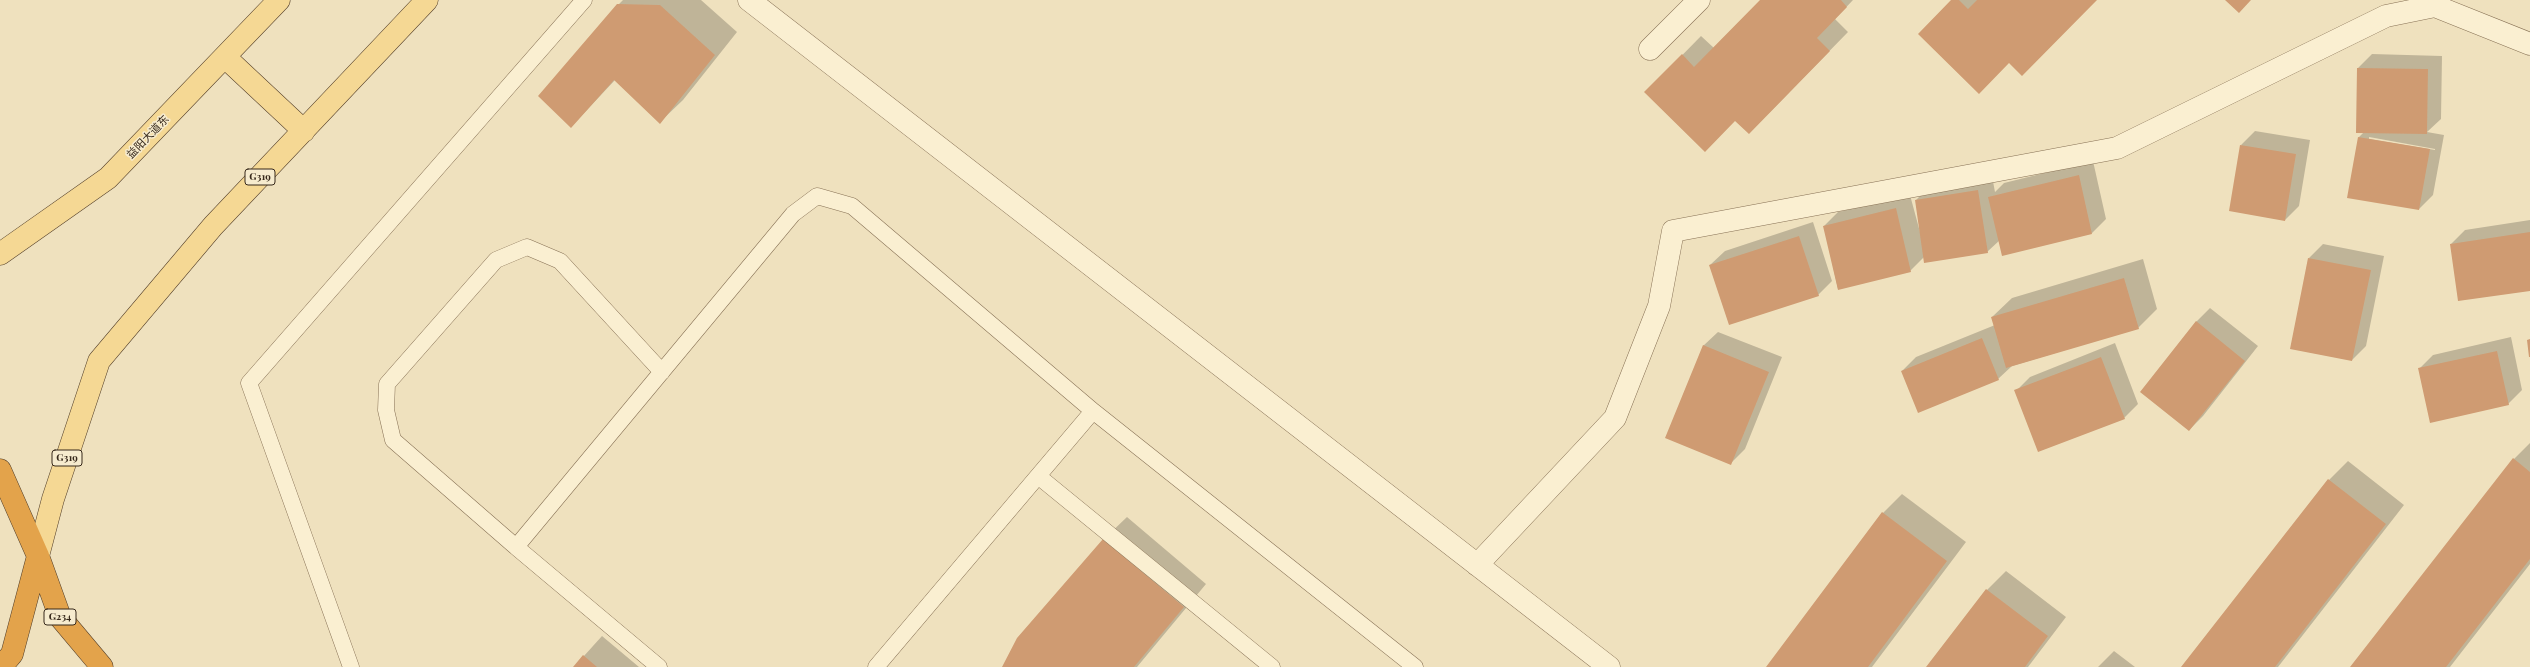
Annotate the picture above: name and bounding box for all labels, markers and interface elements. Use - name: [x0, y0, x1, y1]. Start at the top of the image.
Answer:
- street label: 益阳大道东: [124, 113, 172, 161]
- road number: G319: [245, 169, 275, 185]
- road number: G319: [52, 450, 82, 466]
- road number: G234: [44, 609, 76, 625]

